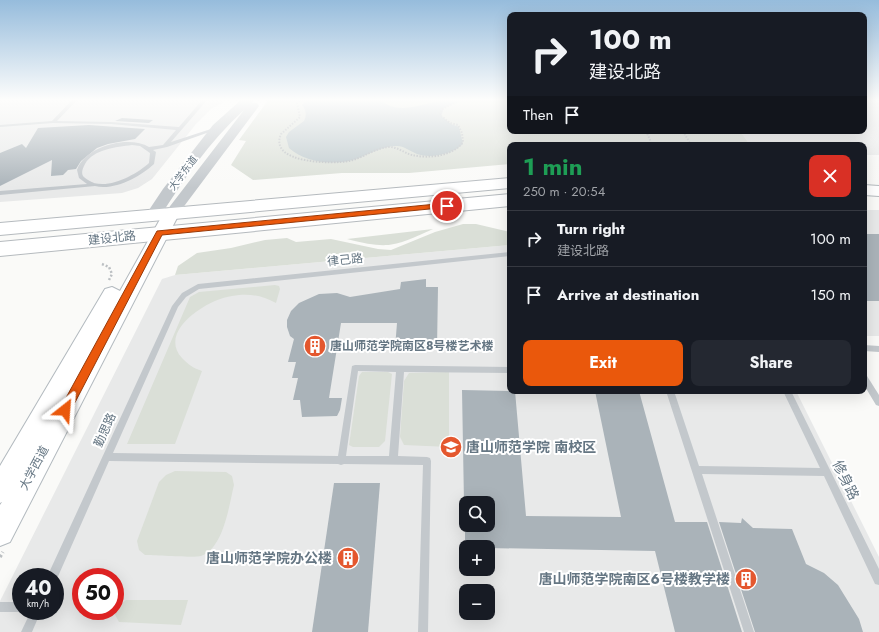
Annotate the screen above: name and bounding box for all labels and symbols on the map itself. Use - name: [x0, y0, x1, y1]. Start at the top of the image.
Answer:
- street label: 大学东道: [165, 153, 201, 193]
- pin: [430, 189, 464, 223]
- street label: 建设北路: [87, 227, 137, 249]
- street label: 律己路: [326, 249, 364, 271]
- building icon: 唐山师范学院南区8号楼艺术楼: [302, 333, 328, 359]
- place label: 唐山师范学院南区8号楼艺术楼: [330, 337, 494, 355]
- position arrow: [44, 389, 86, 431]
- street label: 勤思路: [89, 410, 121, 450]
- school or university icon: 唐山师范学院 南校区: [438, 434, 464, 460]
- place label: 唐山师范学院 南校区: [466, 437, 596, 457]
- street label: 大学西道: [15, 443, 53, 493]
- street label: 修身路: [828, 457, 864, 503]
- building icon: 唐山师范学院办公楼: [335, 545, 361, 571]
- place label: 唐山师范学院办公楼: [206, 548, 332, 568]
- building icon: 唐山师范学院南区6号楼教学楼: [733, 566, 759, 592]
- speed limit sign: 50: [72, 568, 124, 620]
- place label: 唐山师范学院南区6号楼教学楼: [539, 569, 730, 589]

